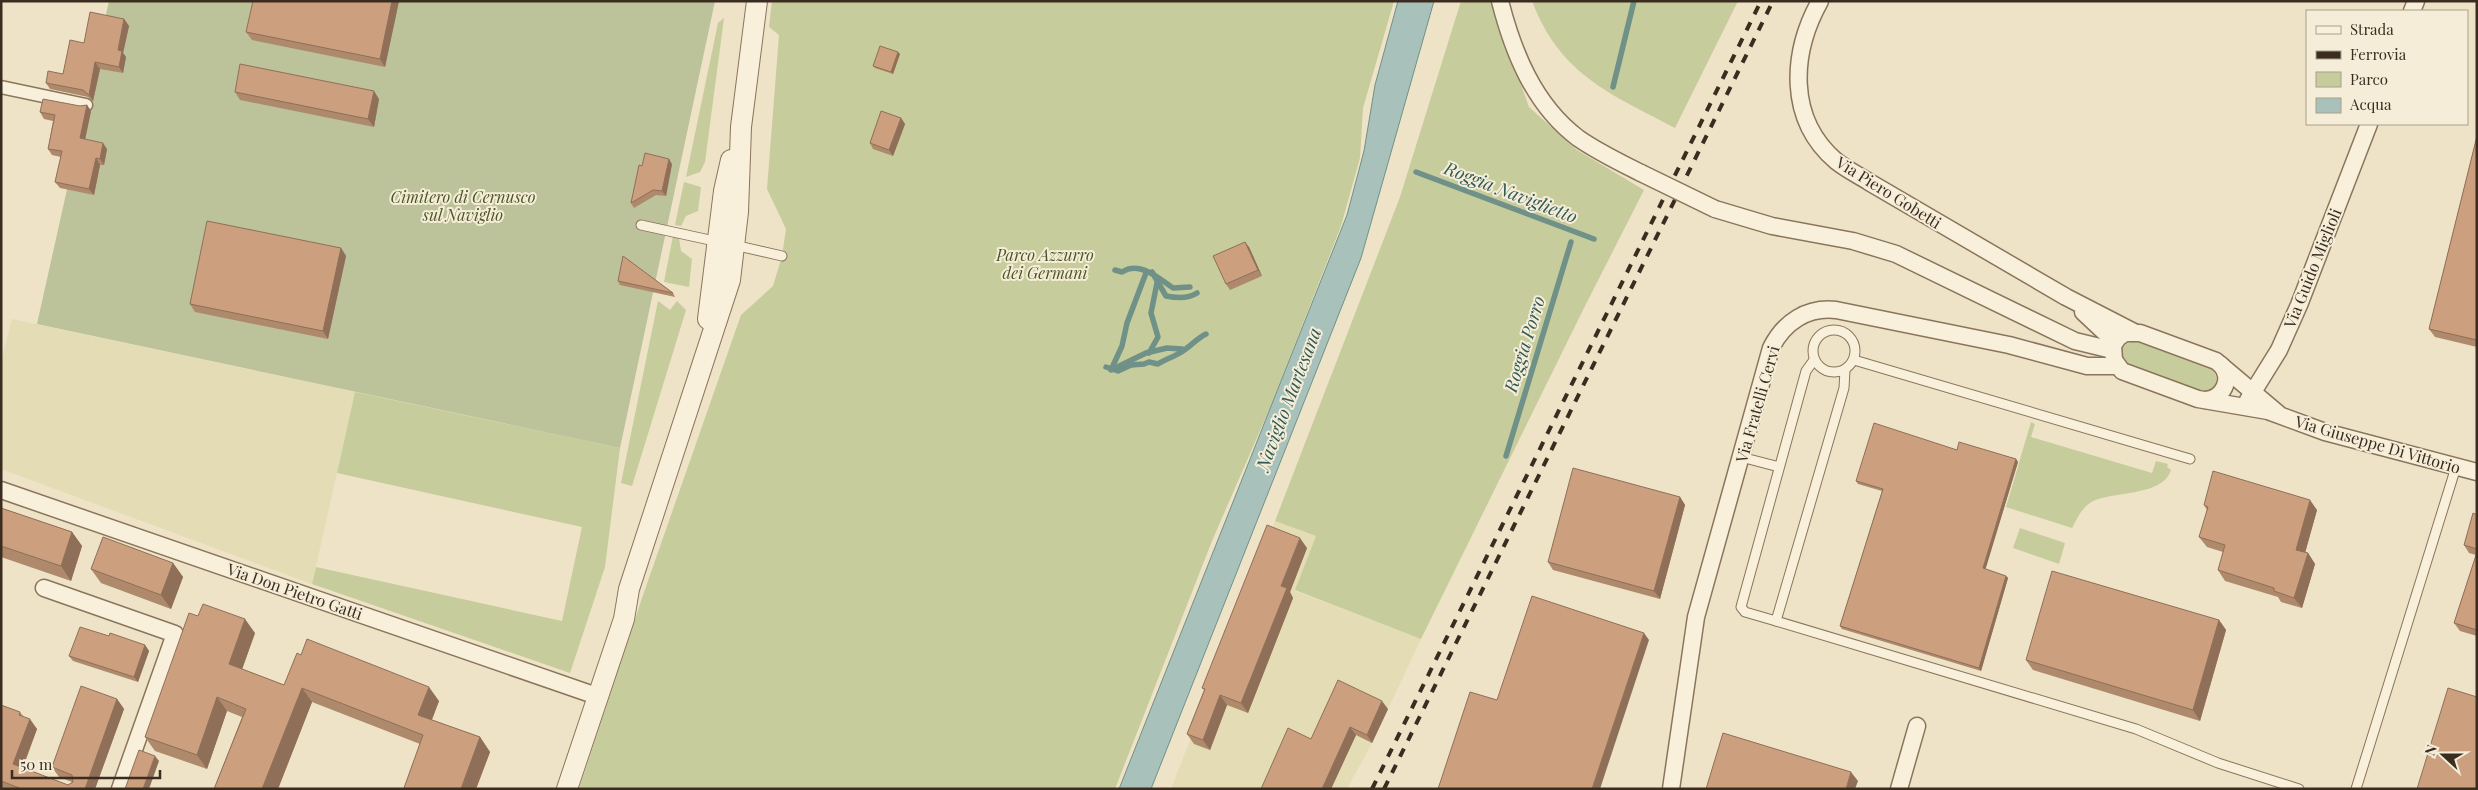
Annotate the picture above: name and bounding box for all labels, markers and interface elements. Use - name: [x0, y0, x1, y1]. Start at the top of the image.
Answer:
- legend: [2306, 10, 2468, 125]
- text: Strada: [2350, 19, 2394, 39]
- text: Ferrovia: [2350, 44, 2407, 64]
- text: Parco: [2350, 69, 2388, 89]
- text: Acqua: [2349, 94, 2392, 114]
- street label: Via Piero Gobetti: [1832, 151, 1946, 233]
- water label: Roggia Naviglietto: [1440, 155, 1581, 228]
- park label: Cimitero di Cernusco sul Naviglio: [390, 186, 536, 225]
- street label: Via Guido Miglioli: [2278, 205, 2346, 332]
- park label: Parco Azzurro dei Germani: [995, 244, 1094, 283]
- water label: Roggia Porro: [1498, 293, 1550, 396]
- water label: Naviglio Martesana: [1249, 324, 1326, 476]
- street label: Via Fratelli Cervi: [1730, 343, 1784, 466]
- street label: Via Giuseppe Di Vittorio: [2292, 410, 2463, 478]
- street label: Via Don Pietro Gatti: [224, 558, 366, 624]
- north arrow: [2418, 730, 2468, 780]
- text: N: [2420, 742, 2441, 758]
- scale bar: [12, 748, 160, 780]
- text: 50 m: [20, 754, 53, 774]

